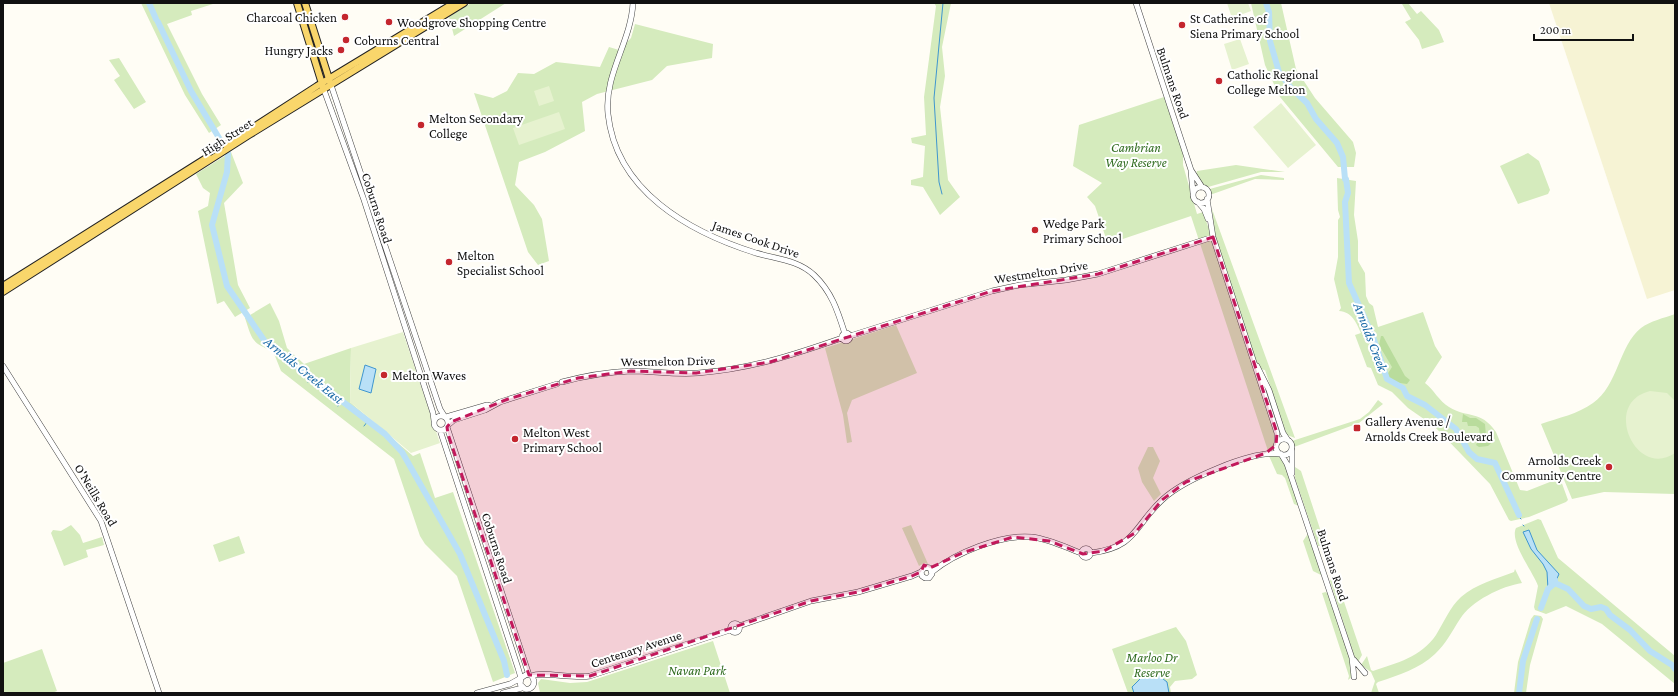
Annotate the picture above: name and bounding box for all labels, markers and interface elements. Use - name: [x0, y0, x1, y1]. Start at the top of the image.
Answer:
- place label: Charcoal Chicken: [246, 10, 337, 25]
- place label: St Catherine of Siena Primary School: [1190, 11, 1300, 41]
- marker: Charcoal Chicken: [340, 12, 350, 22]
- place label: Woodgrove Shopping Centre: [397, 15, 546, 30]
- scale bar: [1534, 16, 1633, 42]
- marker: Woodgrove Shopping Centre: [384, 17, 394, 27]
- marker: St Catherine of Siena Primary School: [1177, 20, 1187, 30]
- text: 200 m: [1540, 23, 1572, 37]
- place label: Coburns Central: [354, 33, 440, 48]
- marker: Coburns Central: [341, 35, 351, 45]
- place label: Hungry Jacks: [265, 43, 333, 58]
- marker: Hungry Jacks: [336, 45, 346, 55]
- street label: Bulmans Road: [1154, 45, 1192, 121]
- place label: Catholic Regional College Melton: [1227, 67, 1319, 97]
- marker: Catholic Regional College Melton: [1214, 76, 1224, 86]
- place label: Melton Secondary College: [429, 111, 524, 141]
- street label: High Street: [199, 115, 256, 159]
- marker: Melton Secondary College: [416, 120, 426, 130]
- park label: Cambrian Way Reserve: [1105, 140, 1167, 170]
- street label: Coburns Road: [359, 171, 395, 245]
- place label: Wedge Park Primary School: [1043, 216, 1122, 246]
- street label: James Cook Drive: [710, 217, 802, 261]
- marker: Wedge Park Primary School: [1030, 225, 1040, 235]
- place label: Melton Specialist School: [457, 248, 544, 278]
- marker: Melton Specialist School: [444, 257, 454, 267]
- street label: Westmelton Drive: [993, 257, 1089, 287]
- water label: Arnolds Creek: [1350, 299, 1392, 374]
- water label: Arnolds Creek East: [260, 332, 348, 407]
- street label: Westmelton Drive: [621, 353, 716, 369]
- place label: Melton Waves: [392, 368, 466, 383]
- marker: Melton Waves: [379, 370, 389, 380]
- place label: Gallery Avenue / Arnolds Creek Boulevard: [1365, 414, 1493, 444]
- marker: Gallery Avenue / Arnolds Creek Boulevard: [1352, 423, 1362, 433]
- place label: Melton West Primary School: [523, 425, 602, 455]
- marker: Melton West Primary School: [510, 434, 520, 444]
- place label: Arnolds Creek Community Centre: [1501, 453, 1602, 483]
- street label: O'Neills Road: [72, 461, 121, 529]
- marker: Arnolds Creek Community Centre: [1604, 462, 1614, 472]
- street label: Coburns Road: [479, 511, 515, 585]
- street label: Bulmans Road: [1314, 527, 1352, 603]
- street label: Centenary Avenue: [589, 627, 684, 671]
- park label: Marloo Dr Reserve: [1125, 650, 1178, 680]
- park label: Navan Park: [668, 663, 727, 678]

